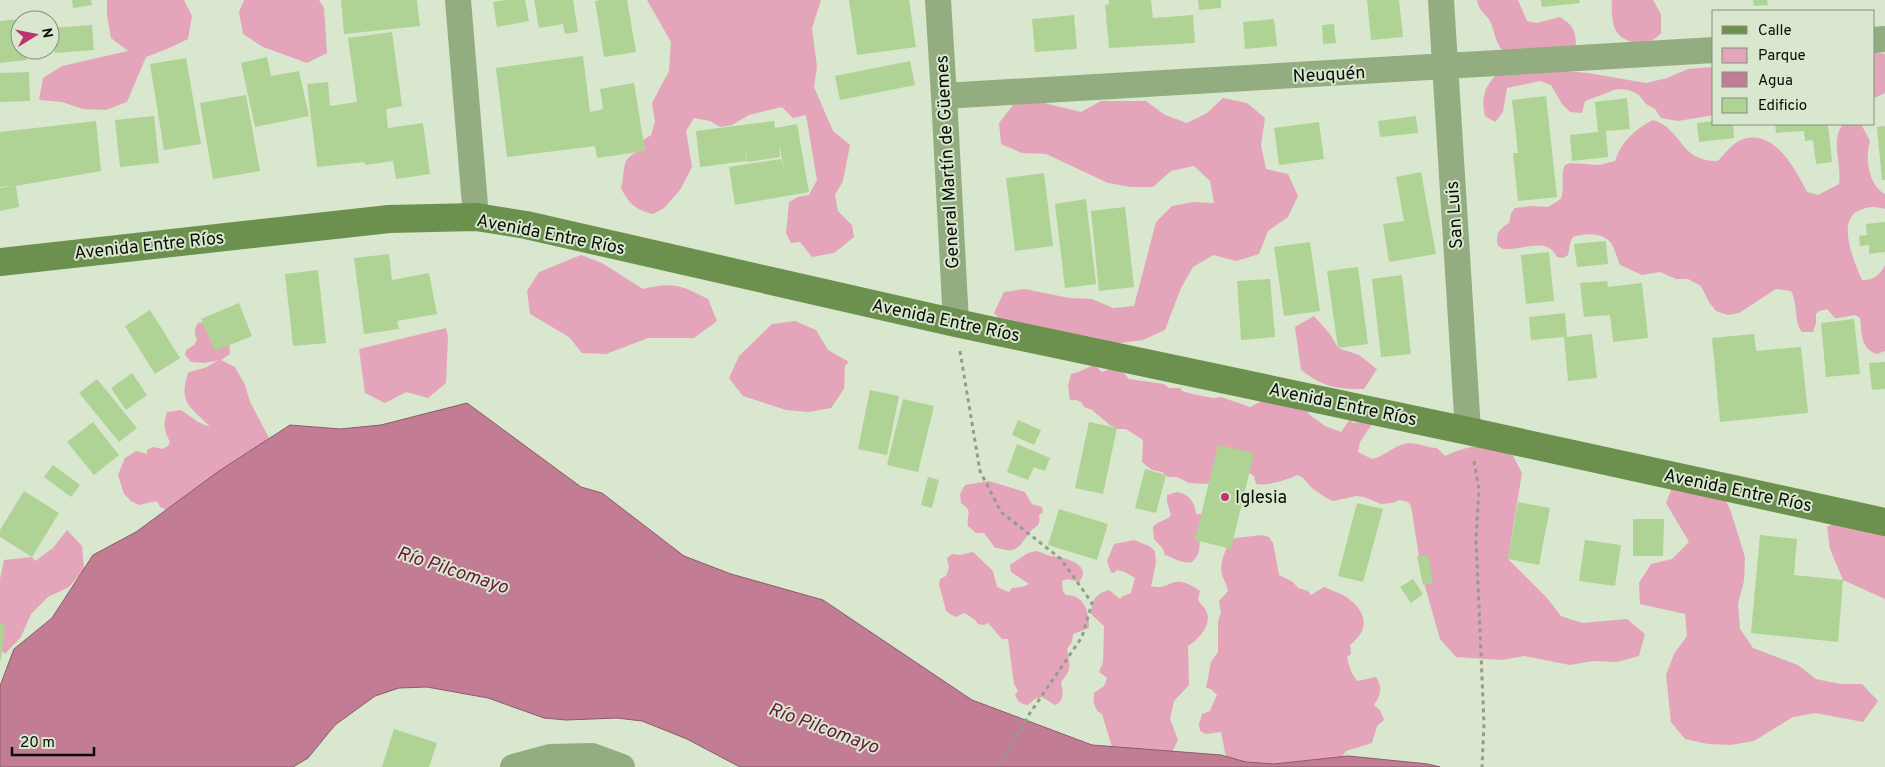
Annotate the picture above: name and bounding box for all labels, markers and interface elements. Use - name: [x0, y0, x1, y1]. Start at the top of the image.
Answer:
- north arrow: [10, 10, 60, 60]
- legend: [1712, 10, 1875, 125]
- text: Calle: [1758, 22, 1792, 41]
- text: N: [37, 27, 56, 39]
- text: Parque: [1758, 47, 1806, 66]
- street label: General Martín de Güemes: [931, 54, 966, 269]
- street label: Neuquén: [1292, 62, 1366, 89]
- text: Agua: [1758, 72, 1793, 91]
- text: Edificio: [1758, 97, 1807, 116]
- street label: San Luis: [1442, 180, 1469, 250]
- street label: Avenida Entre Ríos: [475, 210, 627, 261]
- street label: Avenida Entre Ríos: [73, 227, 225, 266]
- street label: Avenida Entre Ríos: [870, 295, 1022, 348]
- street label: Avenida Entre Ríos: [1267, 379, 1419, 432]
- street label: Avenida Entre Ríos: [1662, 465, 1814, 518]
- place label: Iglesia: [1235, 487, 1287, 510]
- marker: Iglesia: [1219, 491, 1231, 503]
- water label: Río Pilcomayo: [394, 542, 512, 600]
- water label: Río Pilcomayo: [765, 698, 883, 760]
- scale bar: [12, 724, 95, 756]
- text: 20 m: [20, 734, 55, 753]

